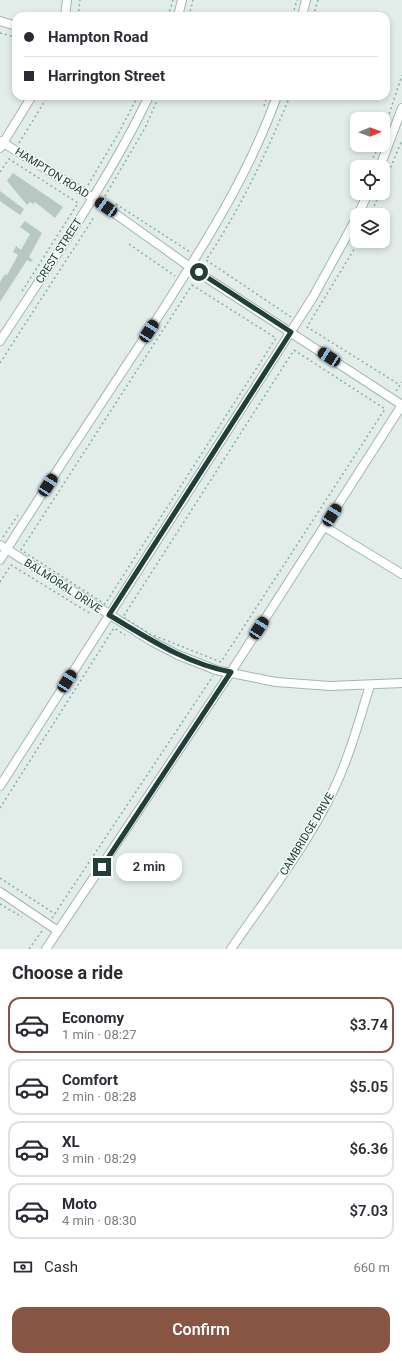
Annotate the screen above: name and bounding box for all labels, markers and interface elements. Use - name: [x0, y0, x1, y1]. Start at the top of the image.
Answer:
- text: Hampton Road: [48, 28, 148, 46]
- text: Harrington Street: [48, 67, 165, 85]
- north arrow: [350, 112, 390, 152]
- map controls: [350, 112, 390, 248]
- street label: HAMPTON ROAD: [13, 145, 91, 201]
- button: locate: [350, 160, 390, 200]
- car: [93, 195, 119, 219]
- button: layers: [350, 208, 390, 248]
- street label: CREST STREET: [33, 216, 85, 286]
- route start: [190, 263, 208, 281]
- car: [137, 318, 161, 344]
- car: [316, 345, 342, 369]
- car: [36, 472, 60, 498]
- car: [321, 502, 343, 528]
- street label: BALMORAL DRIVE: [22, 556, 104, 616]
- car: [247, 615, 271, 641]
- car: [56, 668, 78, 694]
- street label: CAMBRIDGE DRIVE: [277, 790, 337, 878]
- callout: 2 min: [116, 853, 182, 881]
- route end: [93, 858, 111, 876]
- text: 2 min: [133, 859, 165, 874]
- text: Choose a ride: [12, 962, 123, 983]
- icon: car: [14, 1007, 50, 1043]
- text: Economy: [62, 1009, 124, 1027]
- text: $3.74: [349, 1016, 388, 1034]
- text: 1 min · 08:27: [62, 1027, 137, 1042]
- icon: car: [14, 1069, 50, 1105]
- text: Comfort: [62, 1071, 118, 1089]
- text: $5.05: [349, 1078, 388, 1096]
- text: 2 min · 08:28: [62, 1089, 137, 1104]
- icon: car: [14, 1131, 50, 1167]
- text: XL: [62, 1133, 80, 1151]
- text: $6.36: [349, 1140, 388, 1158]
- text: 3 min · 08:29: [62, 1151, 137, 1166]
- icon: car: [14, 1193, 50, 1229]
- text: Moto: [62, 1195, 97, 1213]
- text: $7.03: [349, 1202, 388, 1220]
- text: 4 min · 08:30: [62, 1213, 137, 1228]
- icon: cash: [12, 1256, 34, 1278]
- text: Cash: [44, 1258, 78, 1276]
- text: 660 m: [353, 1260, 390, 1275]
- button: Confirm: [12, 1307, 390, 1353]

